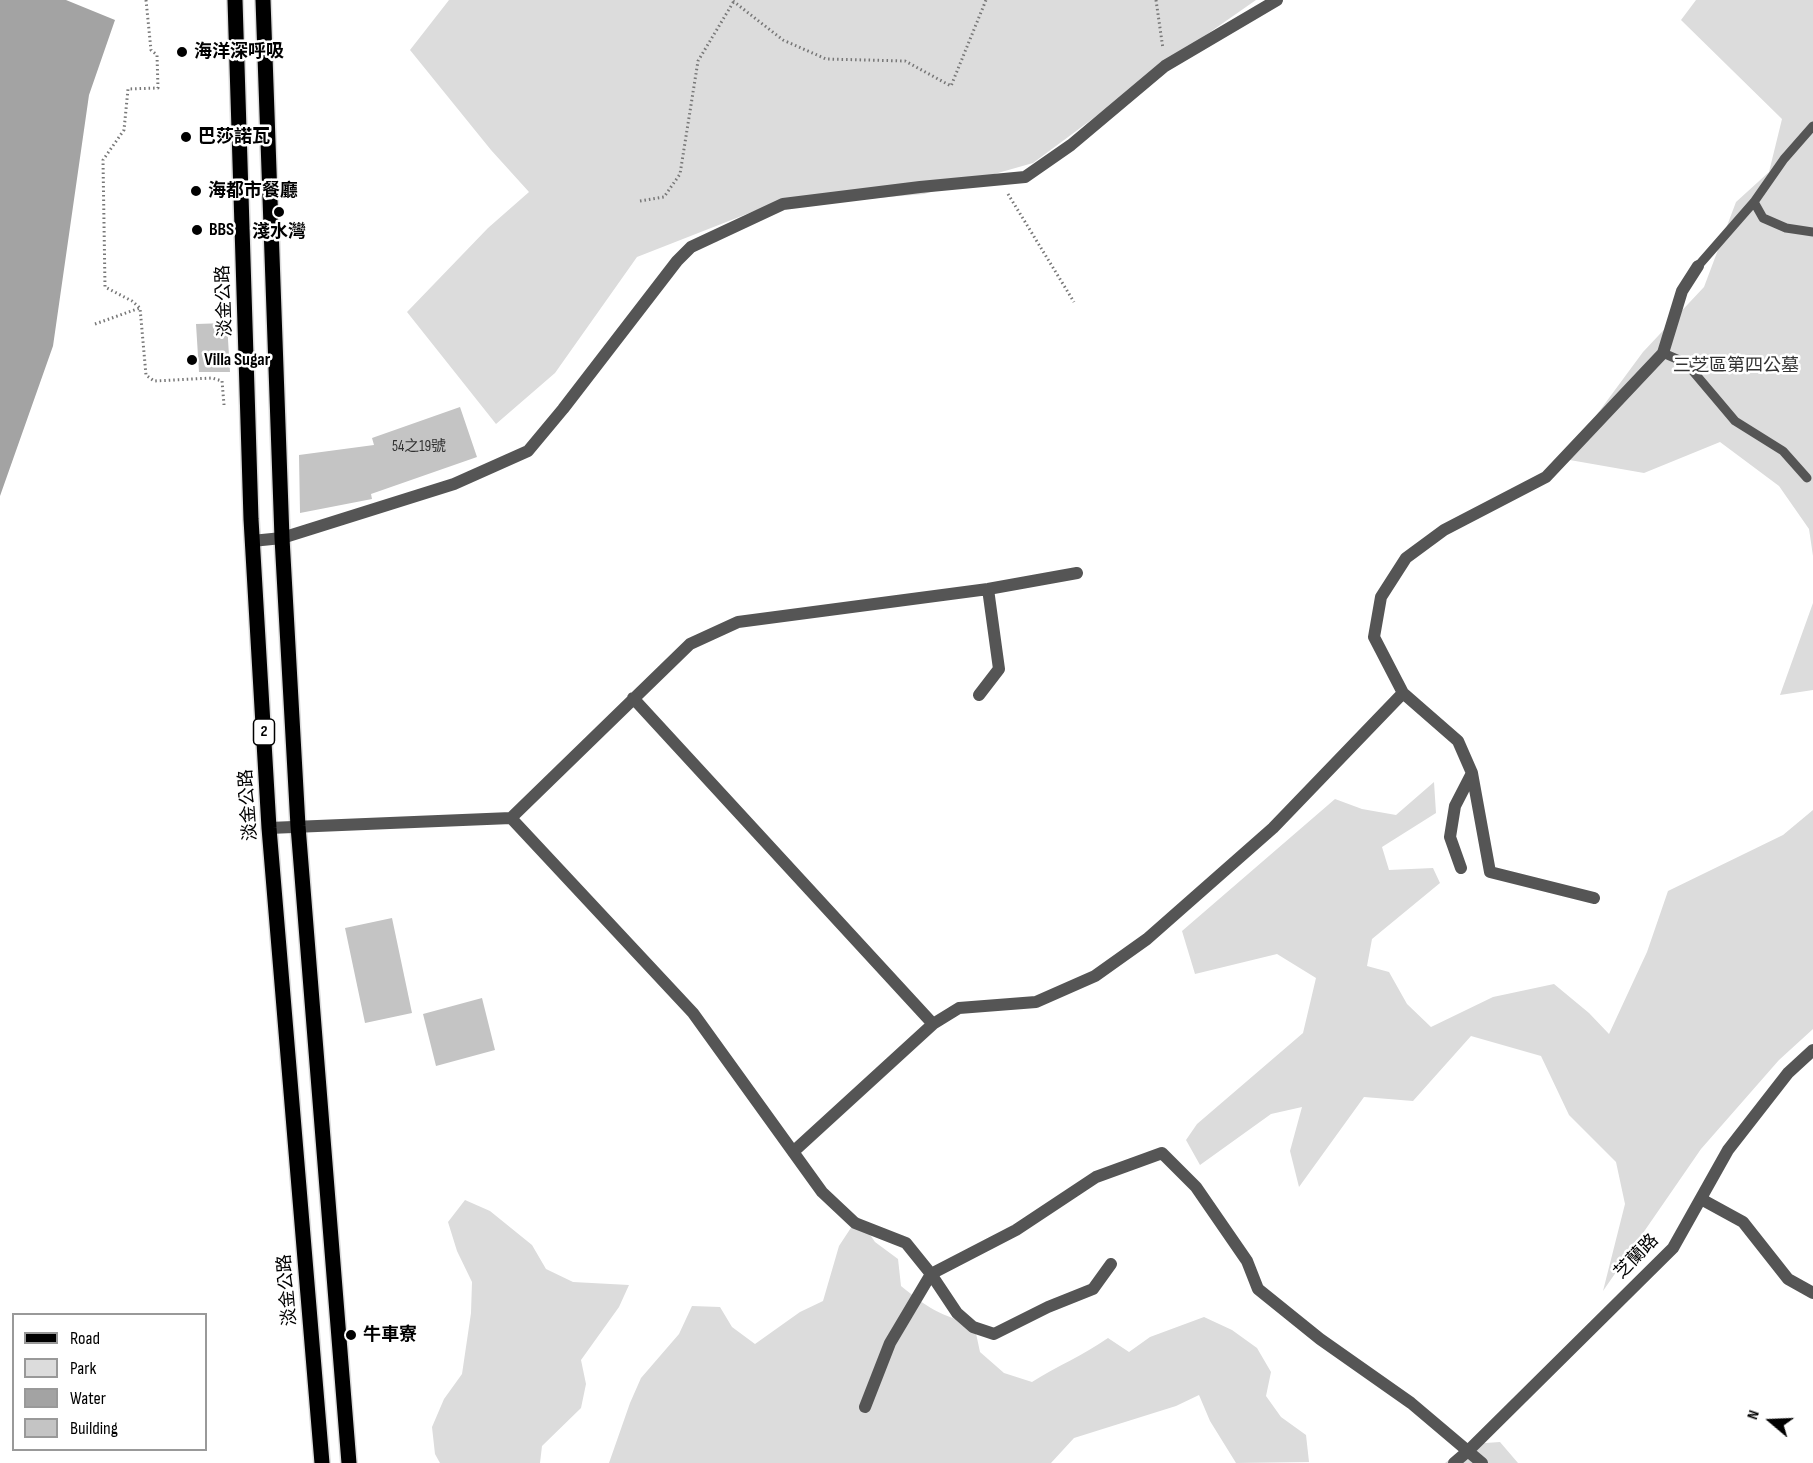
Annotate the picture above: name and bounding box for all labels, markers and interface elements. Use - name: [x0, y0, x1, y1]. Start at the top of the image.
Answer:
- place label: 海洋深呼吸: [194, 41, 284, 63]
- marker: 海洋深呼吸: [175, 45, 189, 59]
- place label: 巴莎諾瓦: [198, 126, 270, 148]
- marker: 巴莎諾瓦: [179, 130, 193, 144]
- place label: 海都市餐廳: [208, 180, 298, 202]
- marker: 海都市餐廳: [189, 184, 203, 198]
- marker: 淺水灣: [272, 205, 286, 219]
- place label: BBS: [209, 219, 234, 241]
- place label: 淺水灣: [252, 221, 306, 243]
- marker: BBS: [190, 223, 204, 237]
- street label: 淡金公路: [213, 265, 237, 337]
- place label: Villa Sugar: [204, 349, 270, 371]
- marker: Villa Sugar: [185, 353, 199, 367]
- park label: 三芝區第四公墓: [1673, 355, 1799, 377]
- house number: 54之19號: [392, 438, 446, 456]
- road number: 2: [254, 719, 274, 745]
- street label: 淡金公路: [236, 768, 262, 842]
- street label: 芝蘭路: [1610, 1230, 1664, 1284]
- street label: 淡金公路: [274, 1253, 302, 1327]
- legend: [12, 1313, 207, 1451]
- place label: 牛車寮: [363, 1324, 417, 1346]
- text: Road: [70, 1328, 100, 1349]
- marker: 牛車寮: [344, 1328, 358, 1342]
- text: Park: [70, 1358, 96, 1379]
- text: Water: [70, 1388, 106, 1409]
- north arrow: [1741, 1391, 1801, 1451]
- text: N: [1743, 1408, 1764, 1422]
- text: Building: [70, 1418, 118, 1439]

